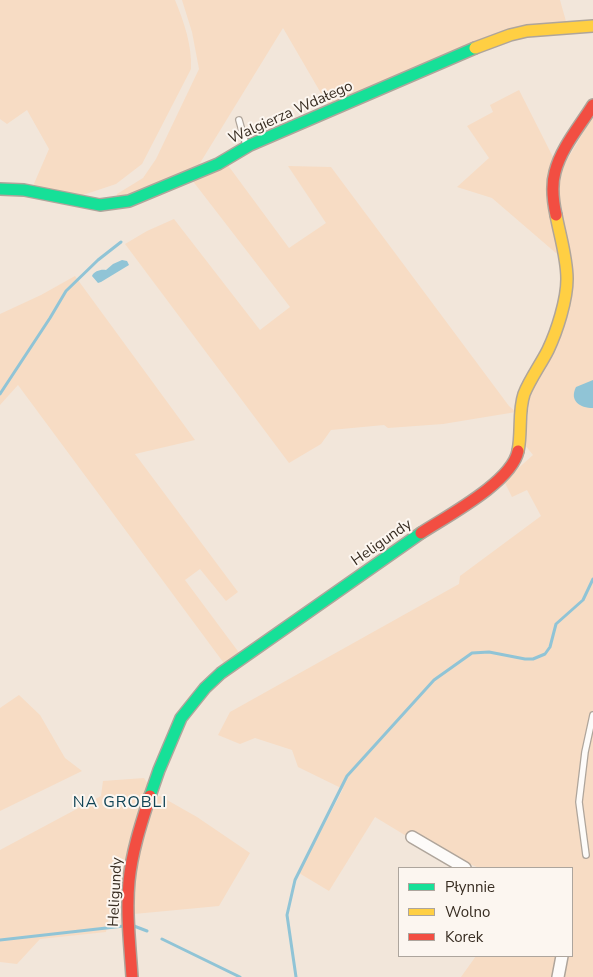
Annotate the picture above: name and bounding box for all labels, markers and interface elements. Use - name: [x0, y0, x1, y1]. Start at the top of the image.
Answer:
- street label: Walgierza Wdałego: [226, 78, 356, 148]
- street label: Heligundy: [348, 516, 416, 570]
- district label: NA GROBLI: [72, 793, 168, 813]
- street label: Heligundy: [105, 857, 127, 927]
- legend: [398, 867, 573, 957]
- text: Płynnie: [445, 877, 495, 897]
- text: Wolno: [445, 902, 490, 922]
- text: Korek: [445, 927, 483, 947]

